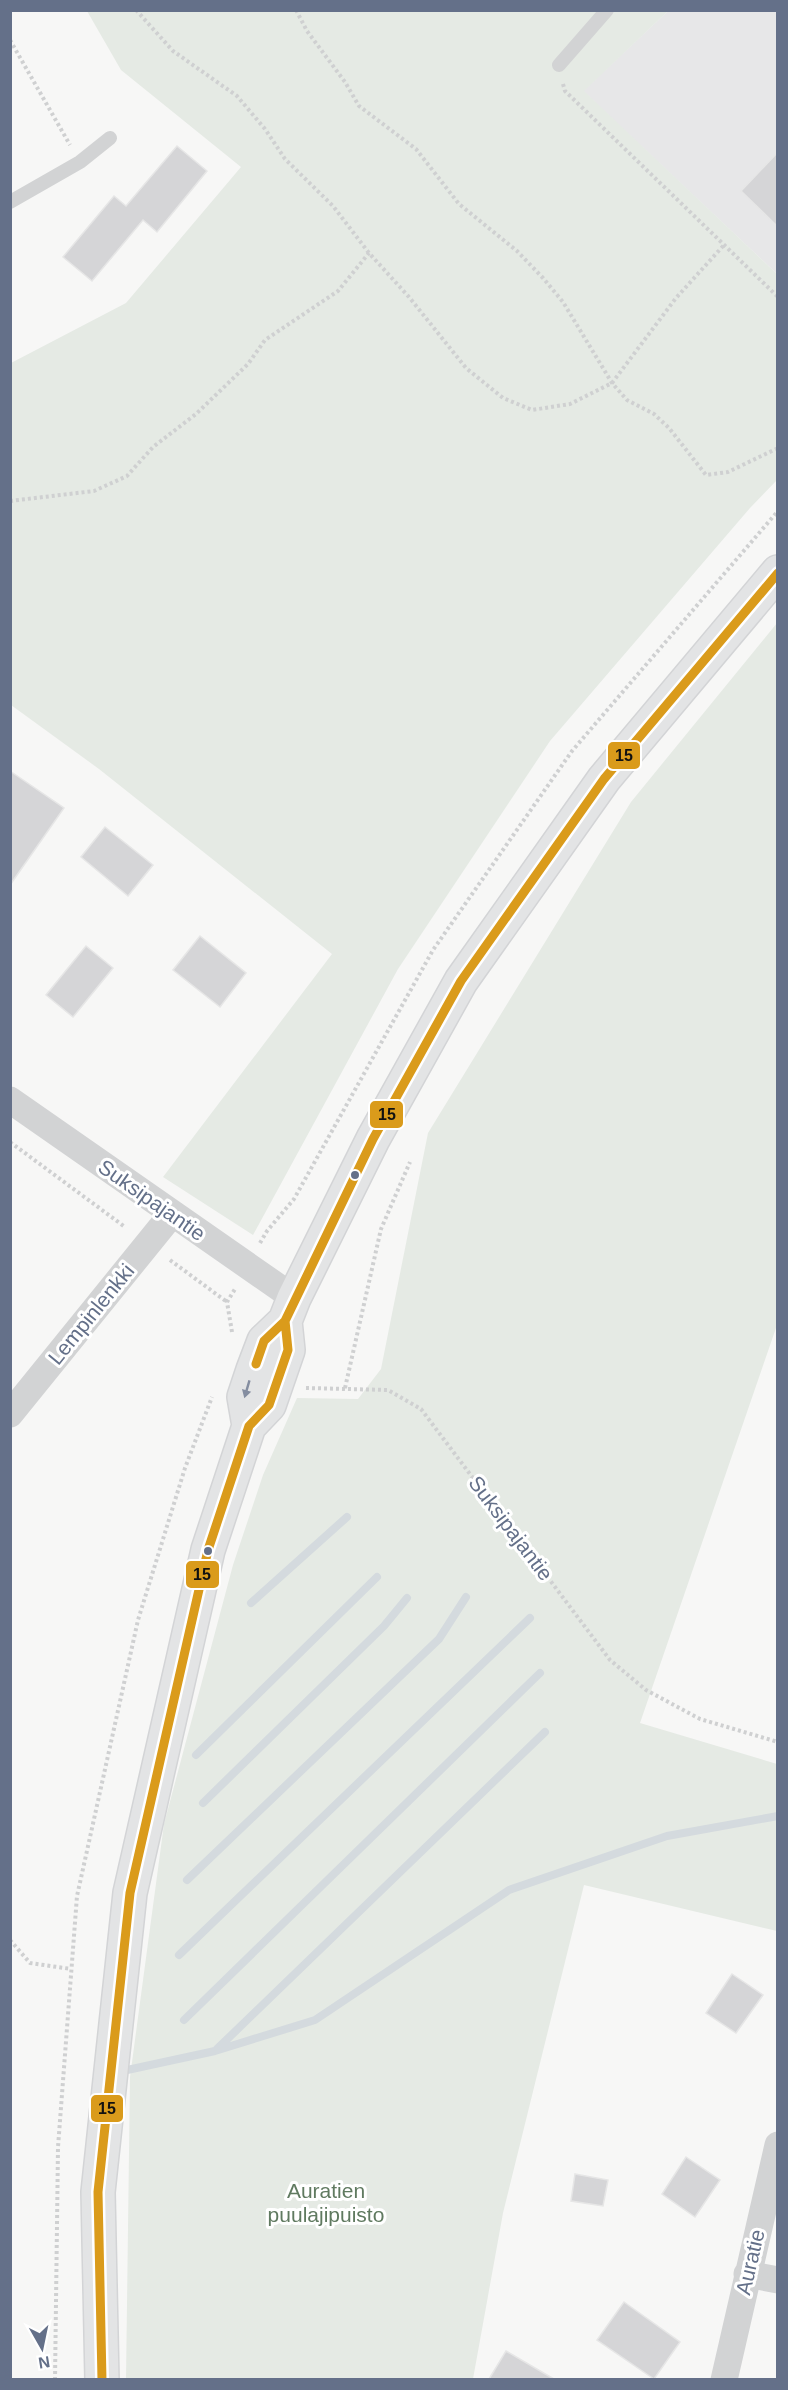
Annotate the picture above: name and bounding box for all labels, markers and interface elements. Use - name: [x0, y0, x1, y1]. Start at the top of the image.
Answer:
- line badge: 15: [607, 741, 641, 770]
- text: 15: [615, 747, 633, 764]
- line badge: 15: [369, 1100, 404, 1129]
- text: 15: [378, 1106, 396, 1123]
- street label: Suksipajantie: [94, 1155, 210, 1245]
- unlabelled marker: [349, 1169, 361, 1181]
- street label: Lempinlenkki: [43, 1259, 139, 1369]
- one-way arrow: [242, 1380, 251, 1398]
- street label: Suksipajantie: [464, 1471, 558, 1585]
- unlabelled marker: [202, 1545, 214, 1557]
- line badge: 15: [185, 1560, 220, 1589]
- text: 15: [193, 1566, 211, 1583]
- line badge: 15: [90, 2094, 124, 2123]
- text: 15: [98, 2100, 116, 2117]
- park label: Auratien puulajipuisto: [268, 2179, 384, 2226]
- street label: Auratie: [731, 2227, 769, 2297]
- north arrow: [12, 2318, 72, 2378]
- text: N: [37, 2353, 51, 2372]

